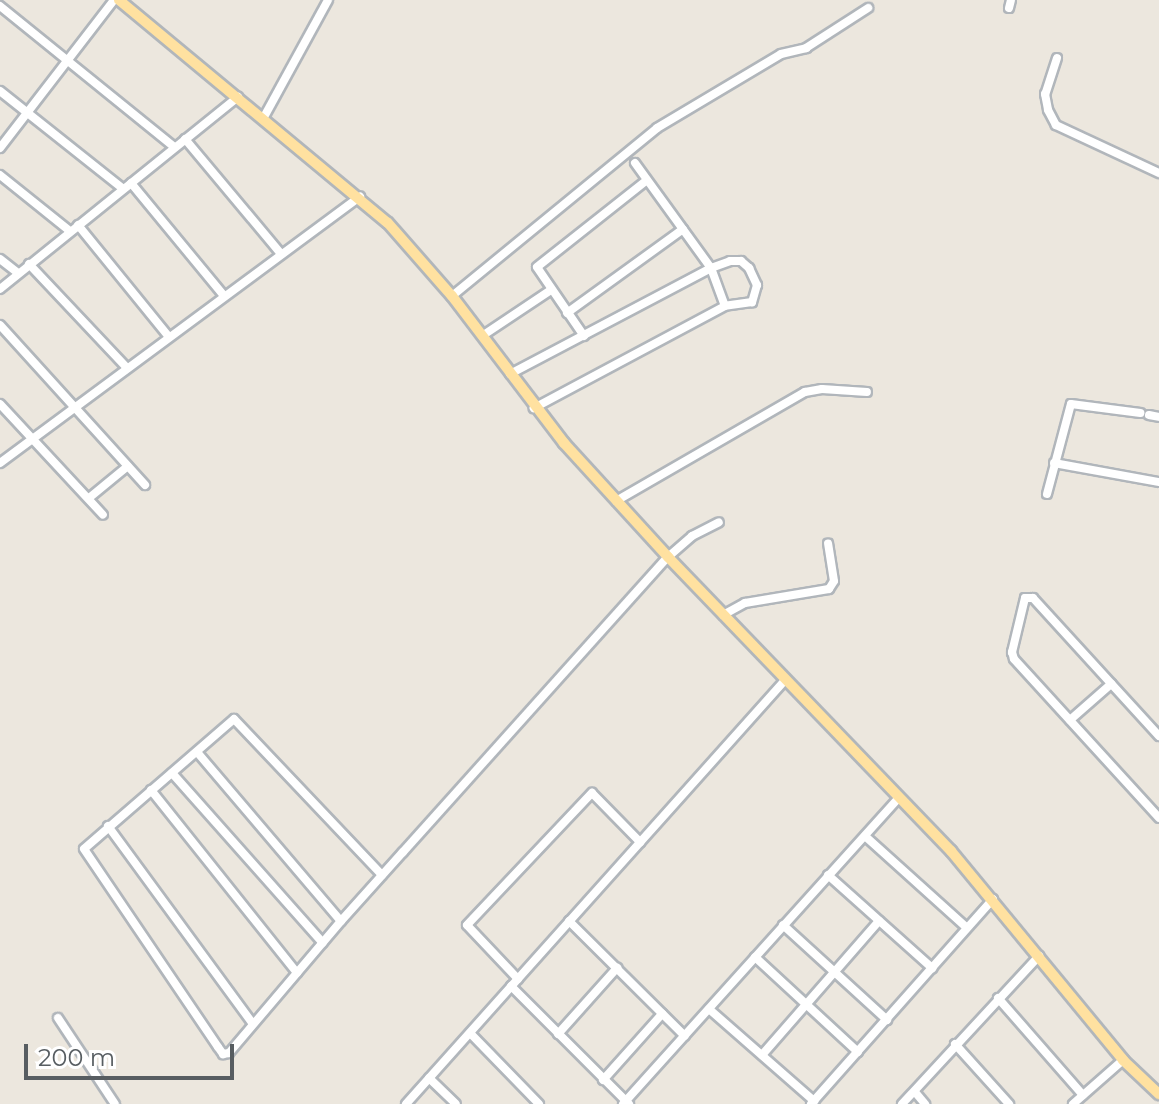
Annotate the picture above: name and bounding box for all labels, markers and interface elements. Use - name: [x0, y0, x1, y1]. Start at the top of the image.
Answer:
- scale bar: [28, 1028, 238, 1078]
- text: 200 m: [38, 1043, 115, 1072]

